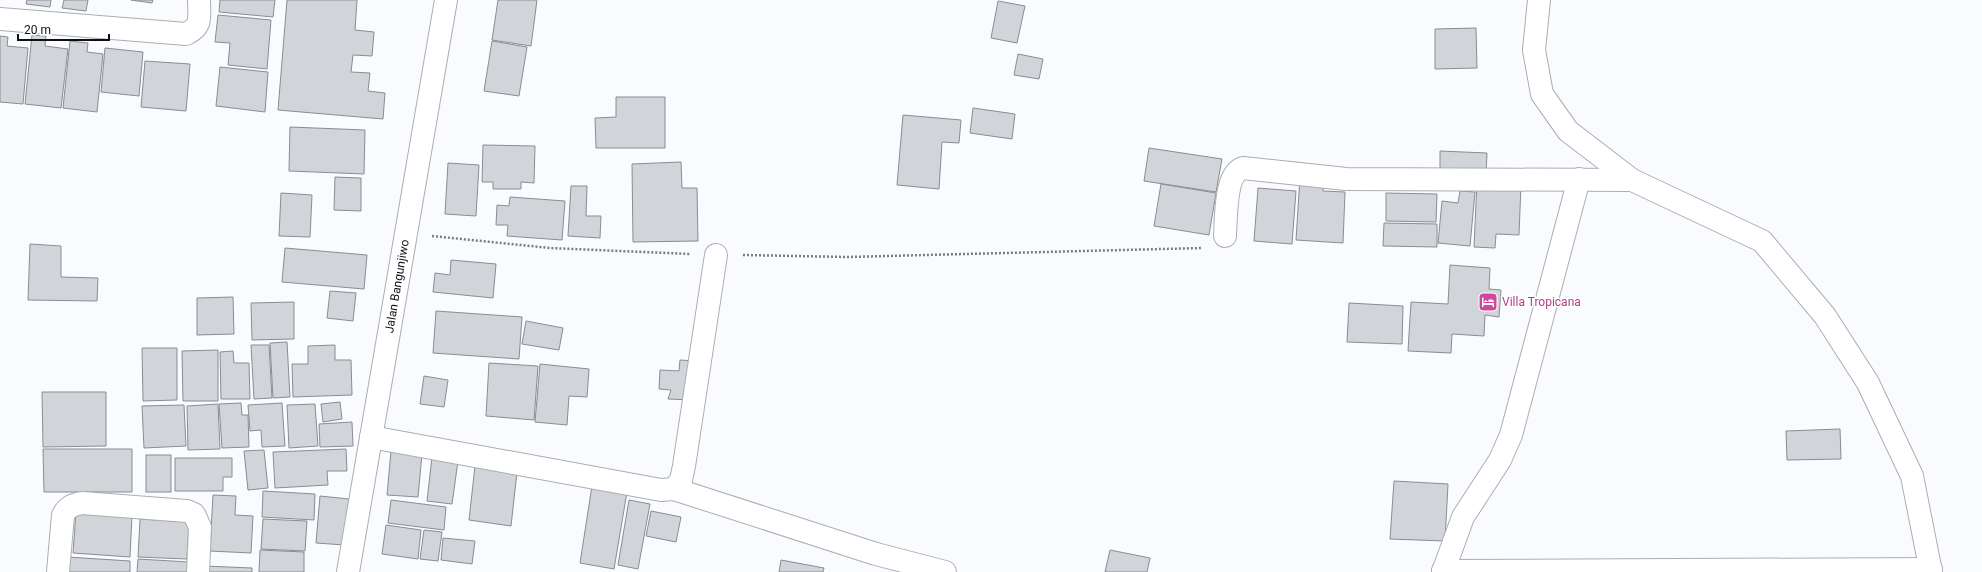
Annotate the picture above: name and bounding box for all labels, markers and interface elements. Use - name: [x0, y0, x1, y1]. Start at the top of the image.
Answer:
- scale bar: [18, 16, 109, 42]
- text: 20 m: [24, 23, 51, 37]
- street label: Jalan Bangunjiwo: [382, 238, 412, 334]
- hotel icon: Villa Tropicana: [1477, 291, 1499, 313]
- place label: Villa Tropicana: [1502, 295, 1581, 309]

